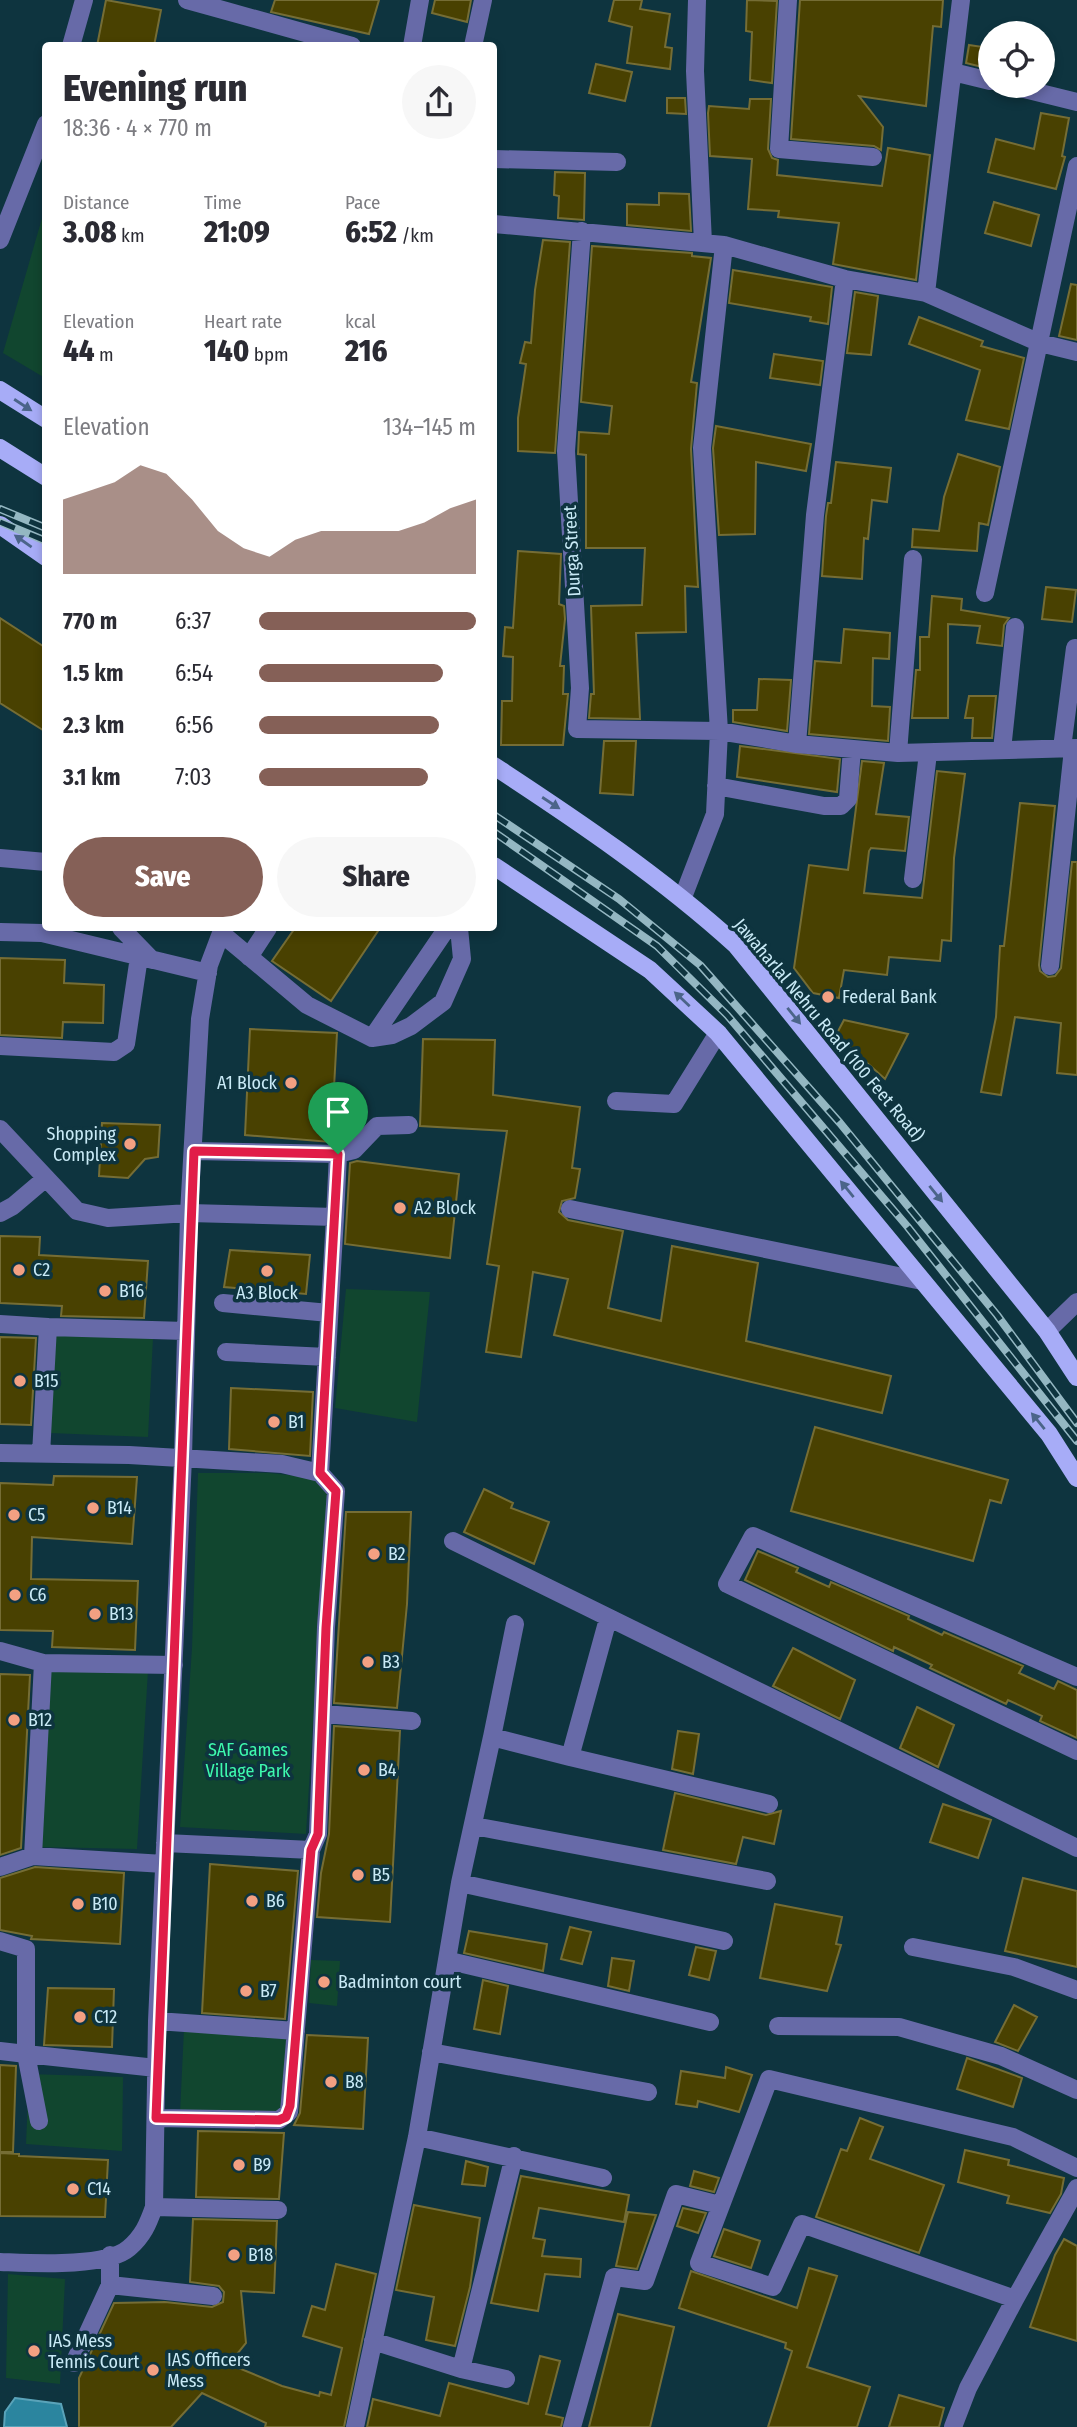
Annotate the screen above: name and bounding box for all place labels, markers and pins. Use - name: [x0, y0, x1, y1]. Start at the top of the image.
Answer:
- place label: Federal Bank: [842, 986, 937, 1008]
- marker: Federal Bank: [820, 989, 836, 1005]
- place label: A1 Block: [217, 1072, 278, 1094]
- marker: A1 Block: [283, 1075, 299, 1091]
- pin: [308, 1082, 368, 1154]
- place label: Shopping Complex: [46, 1123, 117, 1166]
- marker: Shopping Complex: [122, 1136, 138, 1152]
- place label: A2 Block: [414, 1197, 477, 1219]
- marker: A2 Block: [392, 1200, 408, 1216]
- place label: C2: [33, 1259, 50, 1281]
- marker: C2: [11, 1262, 27, 1278]
- marker: A3 Block: [259, 1263, 275, 1279]
- place label: B16: [119, 1280, 144, 1302]
- place label: A3 Block: [236, 1282, 299, 1304]
- marker: B16: [97, 1283, 113, 1299]
- place label: B15: [34, 1370, 58, 1392]
- marker: B15: [12, 1373, 28, 1389]
- place label: B1: [288, 1411, 304, 1433]
- marker: B1: [266, 1414, 282, 1430]
- place label: B14: [107, 1497, 132, 1519]
- marker: B14: [85, 1500, 101, 1516]
- place label: C5: [28, 1504, 45, 1526]
- marker: C5: [6, 1507, 22, 1523]
- place label: B2: [388, 1543, 406, 1565]
- marker: B2: [366, 1546, 382, 1562]
- place label: C6: [29, 1584, 47, 1606]
- marker: C6: [7, 1587, 23, 1603]
- place label: B13: [109, 1603, 133, 1625]
- marker: B13: [87, 1606, 103, 1622]
- place label: B3: [382, 1651, 400, 1673]
- marker: B3: [360, 1654, 376, 1670]
- place label: B12: [28, 1709, 52, 1731]
- marker: B12: [6, 1712, 22, 1728]
- place label: B4: [378, 1759, 397, 1781]
- marker: B4: [356, 1762, 372, 1778]
- place label: B5: [372, 1864, 390, 1886]
- marker: B5: [350, 1867, 366, 1883]
- place label: B6: [266, 1890, 285, 1912]
- place label: B10: [92, 1893, 118, 1915]
- marker: B6: [244, 1893, 260, 1909]
- marker: B10: [70, 1896, 86, 1912]
- place label: Badminton court: [338, 1971, 462, 1993]
- marker: Badminton court: [316, 1974, 332, 1990]
- place label: B7: [260, 1980, 277, 2002]
- marker: B7: [238, 1983, 254, 1999]
- place label: C12: [94, 2006, 117, 2028]
- marker: C12: [72, 2009, 88, 2025]
- place label: B8: [345, 2071, 364, 2093]
- marker: B8: [323, 2074, 339, 2090]
- place label: B9: [253, 2154, 271, 2176]
- marker: B9: [231, 2157, 247, 2173]
- place label: C14: [87, 2178, 111, 2200]
- marker: C14: [65, 2181, 81, 2197]
- place label: B18: [248, 2244, 273, 2266]
- marker: B18: [226, 2247, 242, 2263]
- place label: IAS Mess Tennis Court: [48, 2330, 140, 2373]
- marker: IAS Mess Tennis Court: [26, 2343, 42, 2359]
- place label: IAS Officers Mess: [167, 2349, 251, 2392]
- marker: IAS Officers Mess: [145, 2362, 161, 2378]

